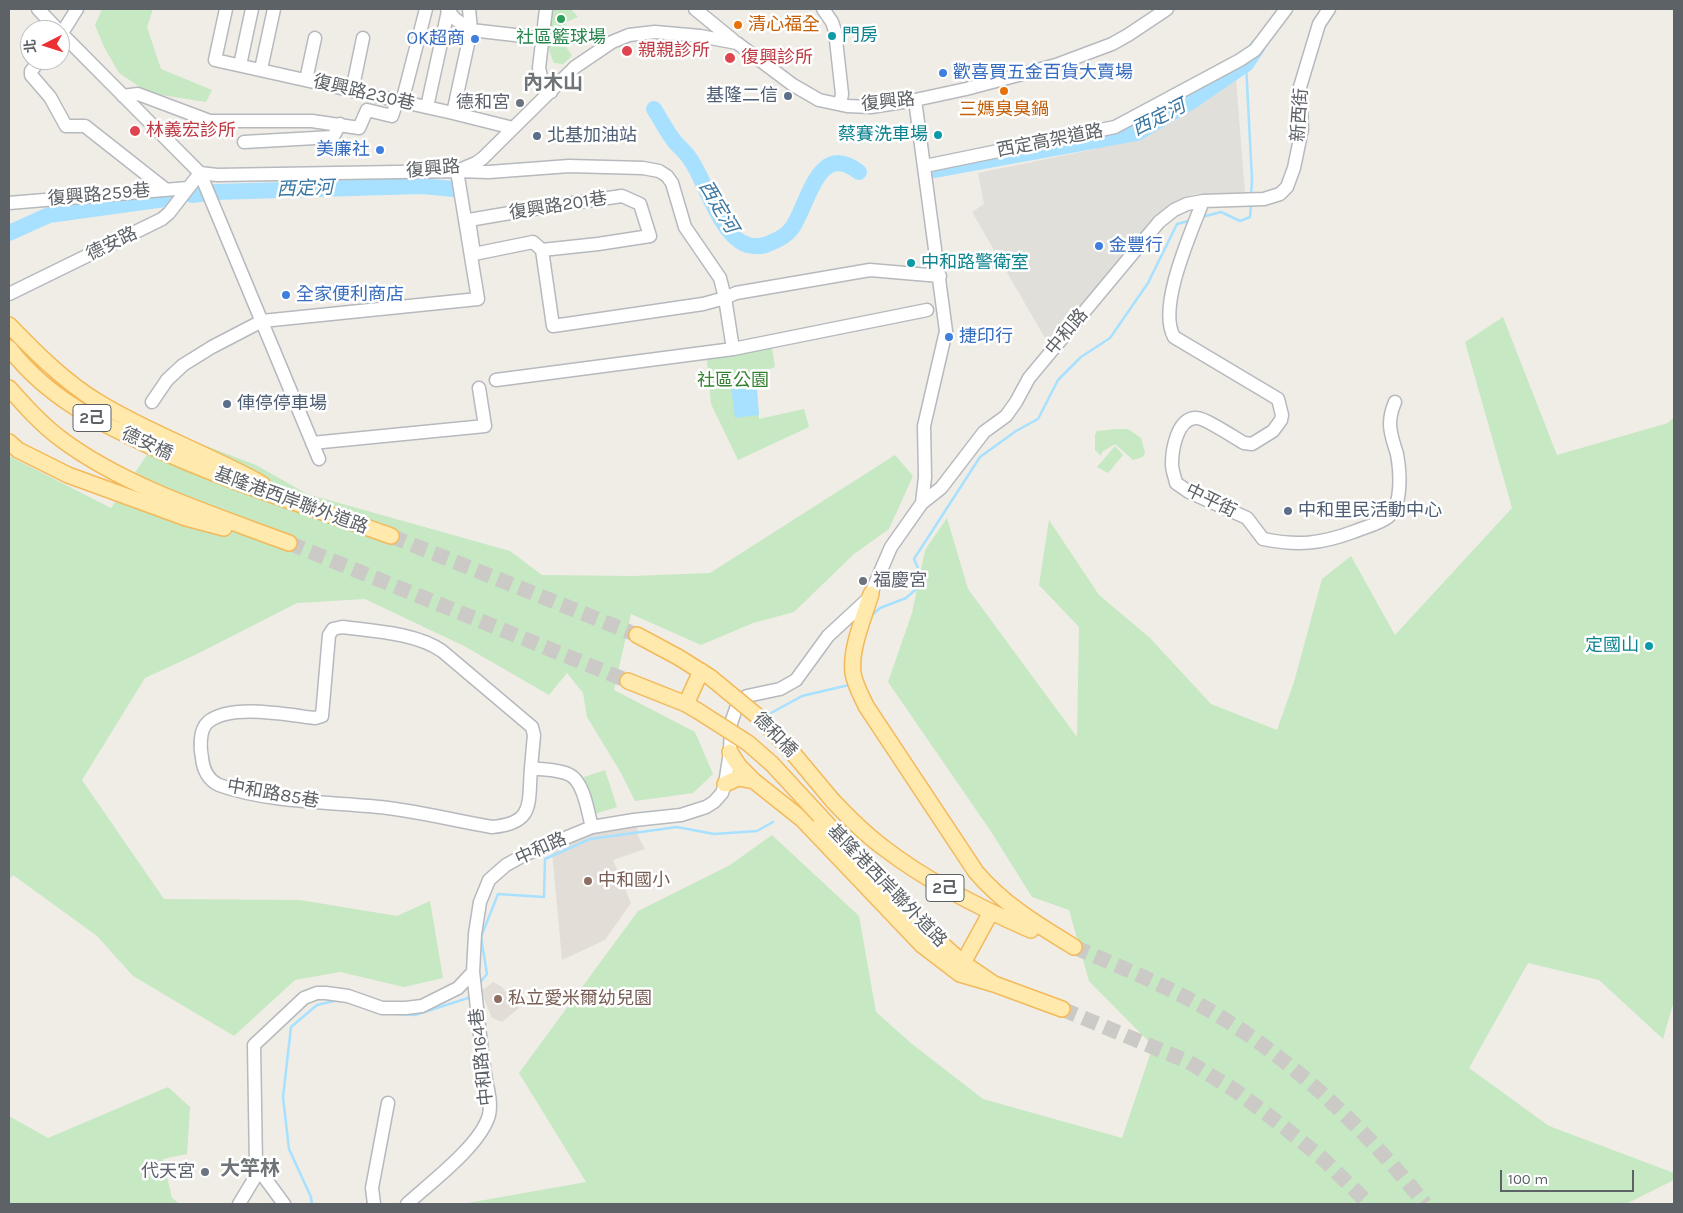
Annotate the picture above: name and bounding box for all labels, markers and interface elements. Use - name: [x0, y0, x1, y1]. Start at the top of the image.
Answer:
- marker: 社區籃球場: [555, 13, 567, 25]
- place label: 清心福全: [748, 14, 820, 36]
- marker: 清心福全: [732, 19, 744, 31]
- north arrow: [20, 20, 70, 70]
- place label: 門房: [842, 25, 878, 47]
- place label: 社區籃球場: [516, 27, 606, 49]
- place label: OK超商: [406, 28, 465, 50]
- marker: 門房: [826, 30, 838, 42]
- marker: OK超商: [469, 33, 481, 45]
- text: 北: [21, 39, 40, 54]
- place label: 親親診所: [638, 40, 710, 62]
- marker: 親親診所: [620, 44, 634, 58]
- place label: 復興診所: [741, 47, 813, 69]
- marker: 復興診所: [723, 51, 737, 65]
- place label: 歡喜買五金百貨大賣場: [953, 62, 1133, 84]
- marker: 歡喜買五金百貨大賣場: [937, 67, 949, 79]
- street label: 復興路230巷: [311, 71, 417, 115]
- district label: 內木山: [523, 71, 583, 95]
- place label: 基隆二信: [706, 85, 778, 107]
- marker: 三媽臭臭鍋: [998, 85, 1010, 97]
- street label: 新西街: [1287, 87, 1313, 143]
- street label: 復興路: [860, 88, 916, 116]
- marker: 基隆二信: [782, 90, 794, 102]
- place label: 德和宮: [456, 92, 510, 114]
- water label: 西定河: [1128, 95, 1190, 141]
- marker: 德和宮: [514, 97, 526, 109]
- place label: 三媽臭臭鍋: [959, 99, 1049, 121]
- place label: 林義宏診所: [146, 120, 236, 142]
- street label: 西定高架道路: [995, 120, 1105, 162]
- marker: 林義宏診所: [128, 124, 142, 138]
- place label: 蔡賽洗車場: [838, 124, 928, 146]
- place label: 北基加油站: [547, 125, 637, 147]
- marker: 蔡賽洗車場: [932, 129, 944, 141]
- marker: 北基加油站: [531, 130, 543, 142]
- place label: 美廉社: [316, 139, 370, 161]
- marker: 美廉社: [374, 144, 386, 156]
- street label: 復興路: [405, 156, 461, 182]
- water label: 西定河: [276, 177, 334, 201]
- water label: 西定河: [694, 177, 742, 237]
- street label: 復興路259巷: [47, 180, 151, 210]
- street label: 復興路201巷: [507, 188, 609, 224]
- street label: 德安路: [83, 222, 141, 266]
- place label: 金豐行: [1109, 235, 1163, 257]
- marker: 金豐行: [1093, 240, 1105, 252]
- place label: 中和路警衛室: [921, 252, 1029, 274]
- marker: 中和路警衛室: [905, 257, 917, 269]
- place label: 全家便利商店: [296, 284, 404, 306]
- marker: 全家便利商店: [280, 289, 292, 301]
- street label: 中和路: [1041, 304, 1093, 360]
- place label: 捷印行: [959, 326, 1013, 348]
- marker: 捷印行: [943, 331, 955, 343]
- park label: 社區公園: [697, 370, 769, 392]
- place label: 俥停停車場: [237, 393, 327, 415]
- marker: 俥停停車場: [221, 398, 233, 410]
- road number: 2己: [73, 404, 111, 432]
- street label: 德安橋: [118, 423, 176, 465]
- street label: 基隆港西岸聯外道路: [211, 463, 371, 539]
- street label: 中平街: [1182, 479, 1240, 523]
- place label: 中和里民活動中心: [1298, 500, 1442, 522]
- marker: 中和里民活動中心: [1282, 505, 1294, 517]
- place label: 福慶宮: [873, 570, 927, 592]
- marker: 福慶宮: [857, 575, 869, 587]
- place label: 定國山: [1585, 635, 1639, 657]
- marker: 定國山: [1643, 640, 1655, 652]
- street label: 德和橋: [748, 708, 802, 762]
- street label: 中和路85巷: [225, 775, 321, 813]
- street label: 基隆港西岸聯外道路: [823, 820, 951, 952]
- street label: 中和路: [512, 828, 570, 870]
- place label: 中和國小: [598, 870, 670, 892]
- road number: 2己: [926, 874, 964, 901]
- marker: 中和國小: [582, 875, 594, 887]
- place label: 私立愛米爾幼兒園: [508, 988, 652, 1010]
- marker: 私立愛米爾幼兒園: [492, 993, 504, 1005]
- street label: 中和路164巷: [466, 1007, 498, 1107]
- district label: 大竿林: [220, 1157, 280, 1181]
- scale bar: [1503, 1160, 1637, 1192]
- place label: 代天宮: [141, 1161, 195, 1183]
- marker: 代天宮: [199, 1166, 211, 1178]
- text: 100 m: [1508, 1170, 1548, 1188]

